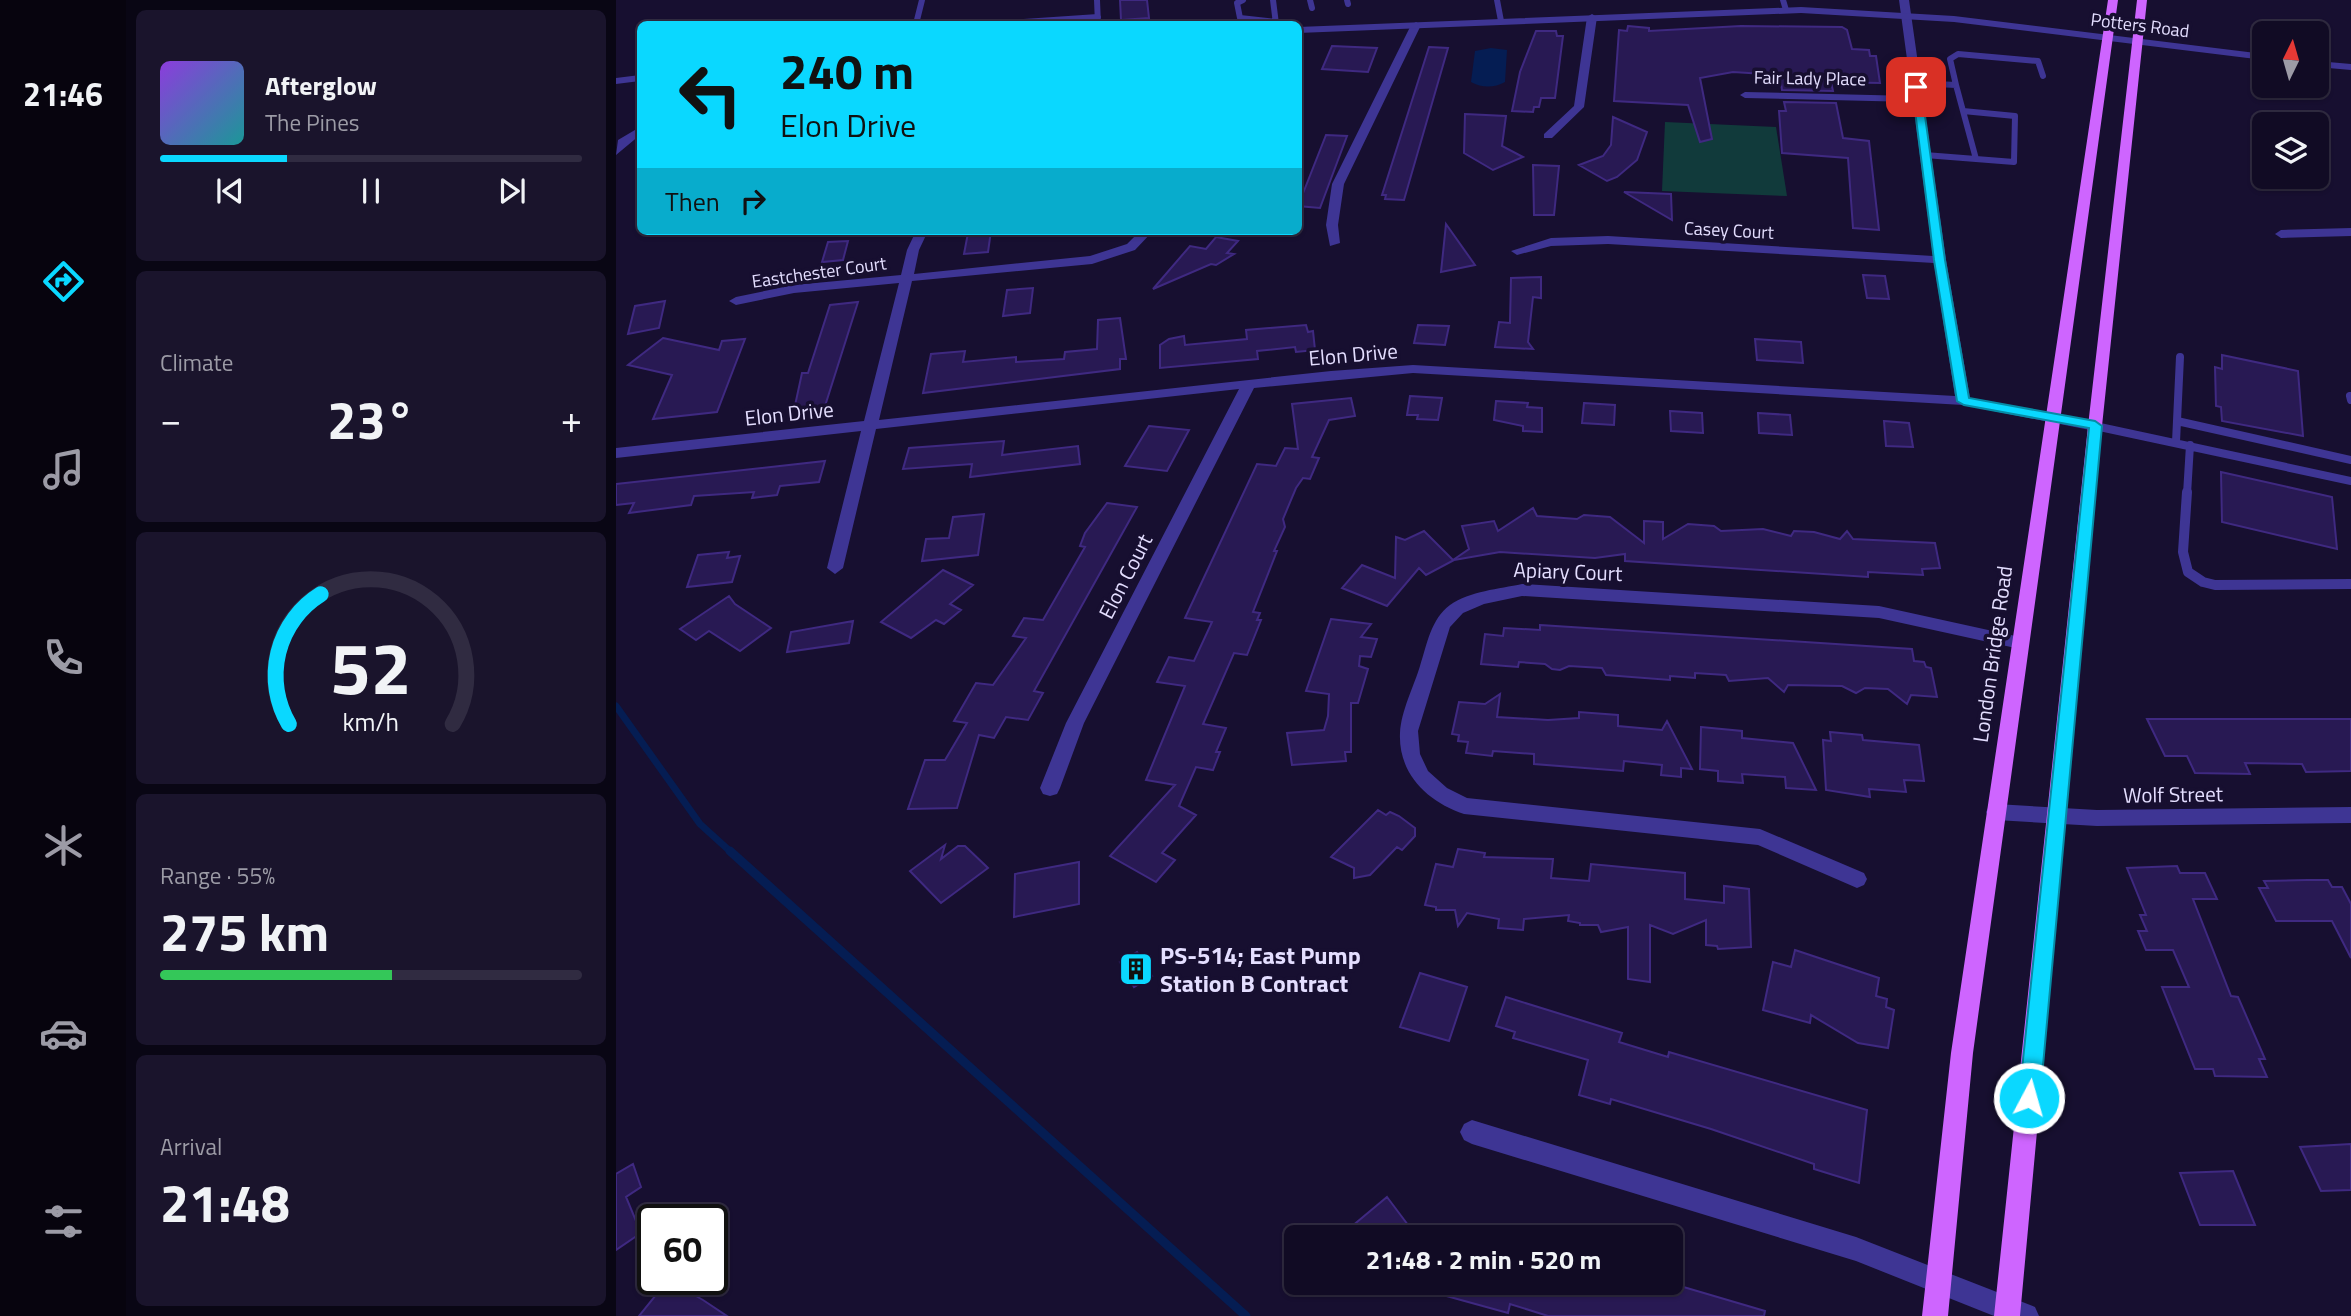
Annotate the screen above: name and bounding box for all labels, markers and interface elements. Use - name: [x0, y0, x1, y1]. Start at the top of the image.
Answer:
- street label: Potters Road: [2089, 6, 2191, 44]
- north arrow: [2252, 21, 2329, 98]
- map controls: [2252, 21, 2329, 189]
- text: 240 m: [780, 33, 914, 108]
- icon: left: [665, 49, 756, 140]
- pin: [1886, 57, 1946, 117]
- street label: Fair Lady Place: [1754, 64, 1866, 92]
- text: Afterglow: [265, 66, 377, 105]
- icon: arrive: [1897, 68, 1935, 106]
- text: 21:46: [23, 70, 103, 118]
- text: Elon Drive: [780, 101, 916, 149]
- text: The Pines: [265, 105, 359, 140]
- button: layers: [2252, 112, 2329, 189]
- icon: previous: [211, 172, 249, 210]
- icon: pause: [352, 172, 390, 210]
- icon: next: [493, 172, 531, 210]
- text: Then: [665, 182, 720, 221]
- icon: right: [734, 182, 772, 220]
- street label: Casey Court: [1683, 214, 1775, 246]
- street label: Eastchester Court: [750, 249, 889, 295]
- icon: directions: [39, 257, 88, 306]
- street label: Elon Drive: [1307, 334, 1399, 374]
- text: Climate: [160, 345, 233, 380]
- text: 23°: [327, 380, 415, 459]
- text: −: [160, 390, 181, 448]
- text: +: [561, 390, 582, 448]
- street label: Elon Drive: [743, 392, 835, 434]
- icon: music: [39, 445, 88, 494]
- street label: Elon Court: [1090, 527, 1160, 624]
- street label: Apiary Court: [1513, 553, 1624, 589]
- street label: London Bridge Road: [1964, 564, 2020, 744]
- text: 52: [330, 612, 412, 722]
- icon: phone: [39, 633, 88, 682]
- text: km/h: [343, 703, 399, 741]
- street label: Wolf Street: [2123, 777, 2224, 811]
- icon: climate: [39, 821, 88, 870]
- text: Range · 55%: [160, 858, 275, 893]
- text: 275 km: [160, 892, 329, 971]
- place label: PS-514; East Pump Station B Contract: [1160, 937, 1361, 1001]
- building icon: PS-514; East Pump Station B Contract: [1117, 950, 1155, 988]
- icon: car: [39, 1009, 88, 1058]
- position arrow: [1992, 1061, 2066, 1135]
- text: Arrival: [160, 1129, 222, 1164]
- text: 21:48: [160, 1163, 290, 1242]
- icon: filters: [39, 1197, 88, 1246]
- speed limit sign: 60: [637, 1204, 728, 1295]
- text: 21:48 · 2 min · 520 m: [1366, 1240, 1601, 1279]

